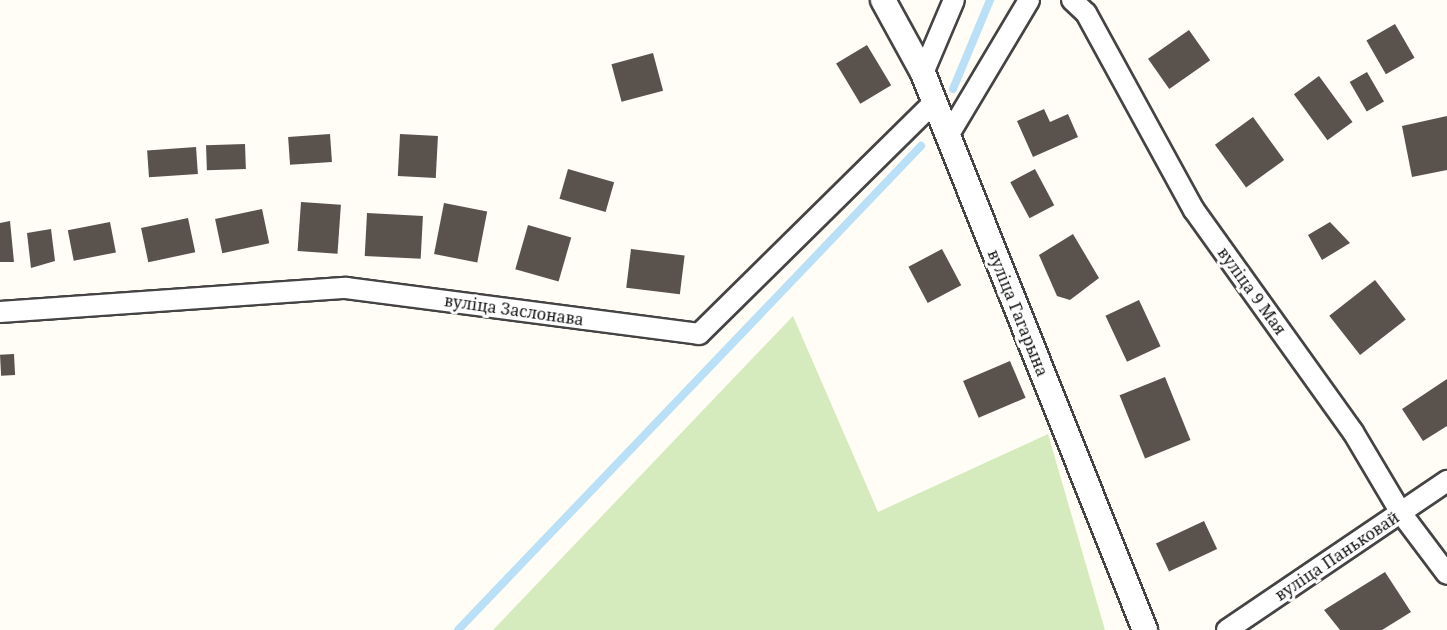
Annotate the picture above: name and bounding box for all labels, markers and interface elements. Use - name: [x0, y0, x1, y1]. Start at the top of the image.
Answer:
- street label: вуліца 9 Мая: [1214, 243, 1290, 339]
- street label: вуліца Гагарына: [984, 247, 1052, 379]
- street label: вуліца Заслонава: [443, 291, 585, 329]
- street label: вуліца Паньковай: [1271, 507, 1403, 605]

